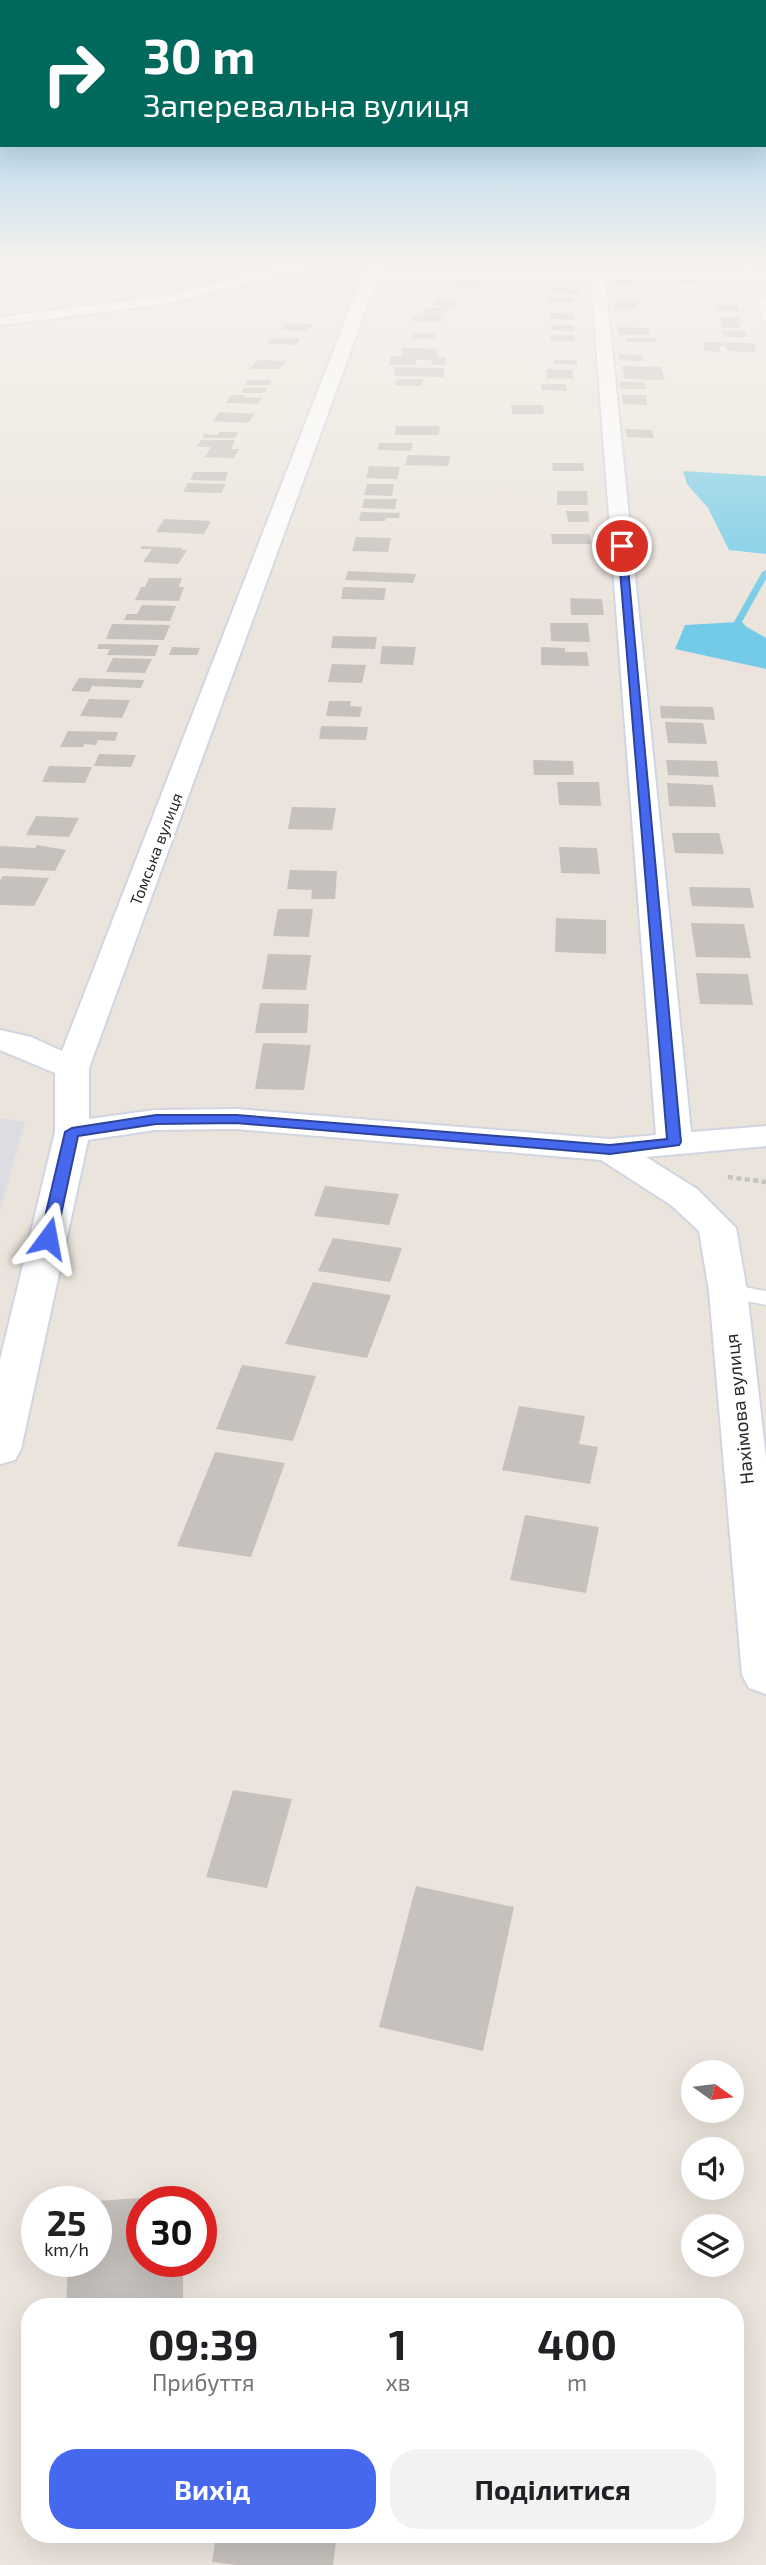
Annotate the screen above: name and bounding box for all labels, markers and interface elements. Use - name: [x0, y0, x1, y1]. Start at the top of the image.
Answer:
- text: 30 m: [143, 25, 255, 84]
- icon: right: [28, 28, 119, 119]
- text: Заперевальна вулиця: [143, 85, 470, 123]
- pin: [592, 516, 652, 576]
- icon: arrive: [603, 527, 641, 565]
- street label: Томська вулиця: [125, 790, 187, 908]
- position arrow: [11, 1201, 85, 1275]
- street label: Нахімова вулиця: [719, 1332, 759, 1486]
- north arrow: [681, 2060, 744, 2123]
- map controls: [681, 2060, 744, 2277]
- button: sound: [681, 2137, 744, 2200]
- speed limit sign: 30: [126, 2186, 217, 2277]
- text: 25: [47, 2201, 86, 2243]
- button: layers: [681, 2214, 744, 2277]
- text: km/h: [44, 2238, 89, 2260]
- text: 09:39: [148, 2318, 259, 2368]
- text: 1: [389, 2318, 407, 2368]
- text: 400: [537, 2318, 617, 2368]
- text: Прибуття: [152, 2368, 255, 2396]
- text: хв: [385, 2368, 410, 2396]
- text: m: [567, 2368, 587, 2396]
- button: Вихід: [49, 2449, 376, 2529]
- button: Поділитися: [390, 2449, 716, 2529]

